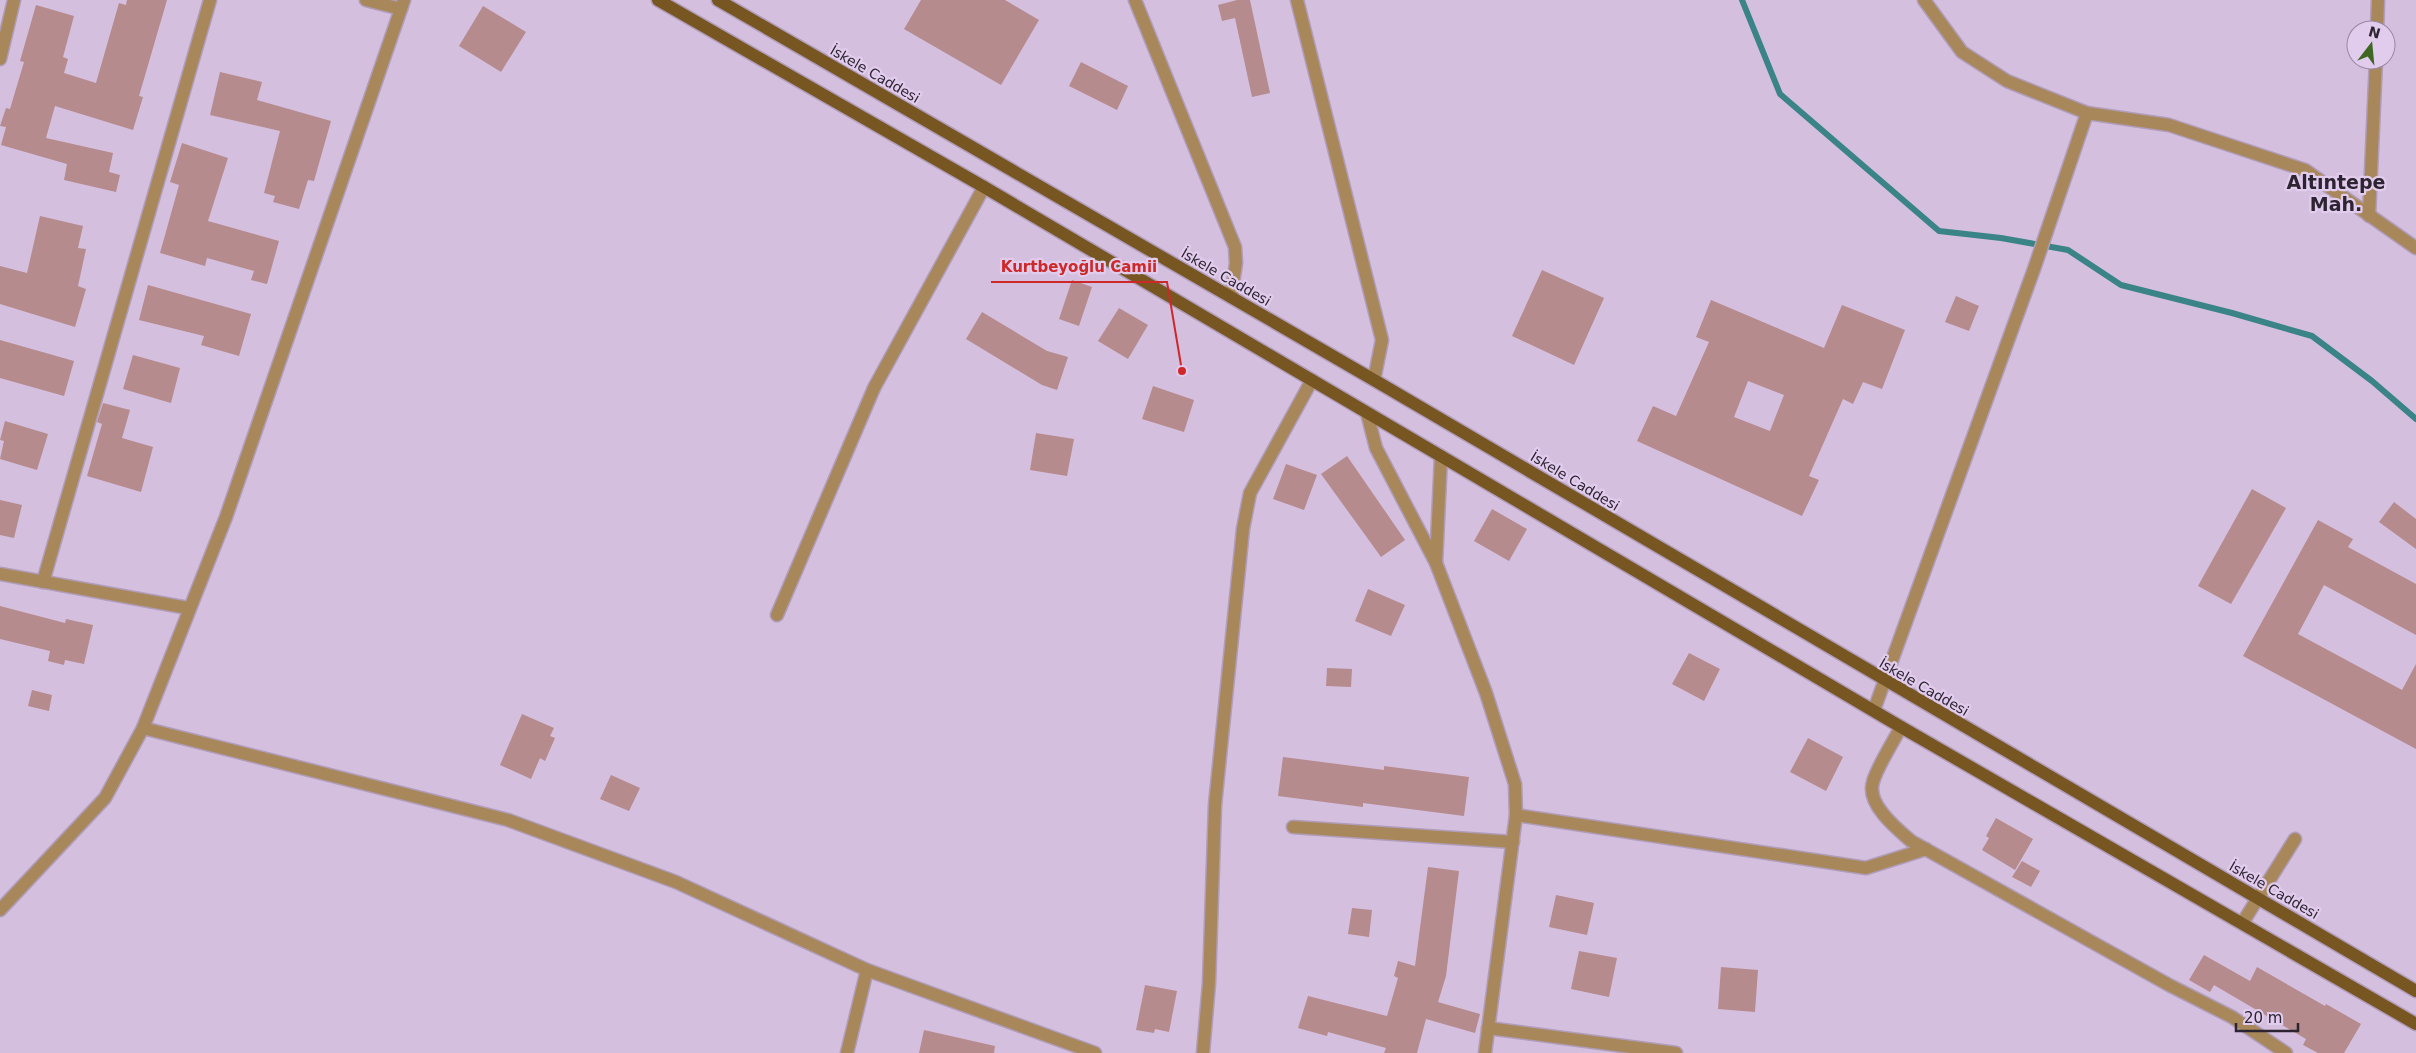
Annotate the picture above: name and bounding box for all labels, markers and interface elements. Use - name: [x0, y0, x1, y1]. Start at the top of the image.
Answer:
- north arrow: [2346, 20, 2396, 70]
- text: N: [2367, 23, 2382, 42]
- street label: İskele Caddesi: [827, 41, 923, 106]
- district label: Altıntepe Mah.: [2287, 171, 2385, 215]
- street label: İskele Caddesi: [1178, 244, 1274, 309]
- callout: Kurtbeyoğlu Camii: [991, 252, 1167, 282]
- text: Kurtbeyoğlu Camii: [1001, 258, 1157, 276]
- street label: İskele Caddesi: [1528, 447, 1623, 514]
- street label: İskele Caddesi: [1876, 654, 1972, 719]
- street label: İskele Caddesi: [2226, 857, 2322, 922]
- scale bar: [2236, 1000, 2298, 1032]
- text: 20 m: [2244, 1009, 2282, 1027]

